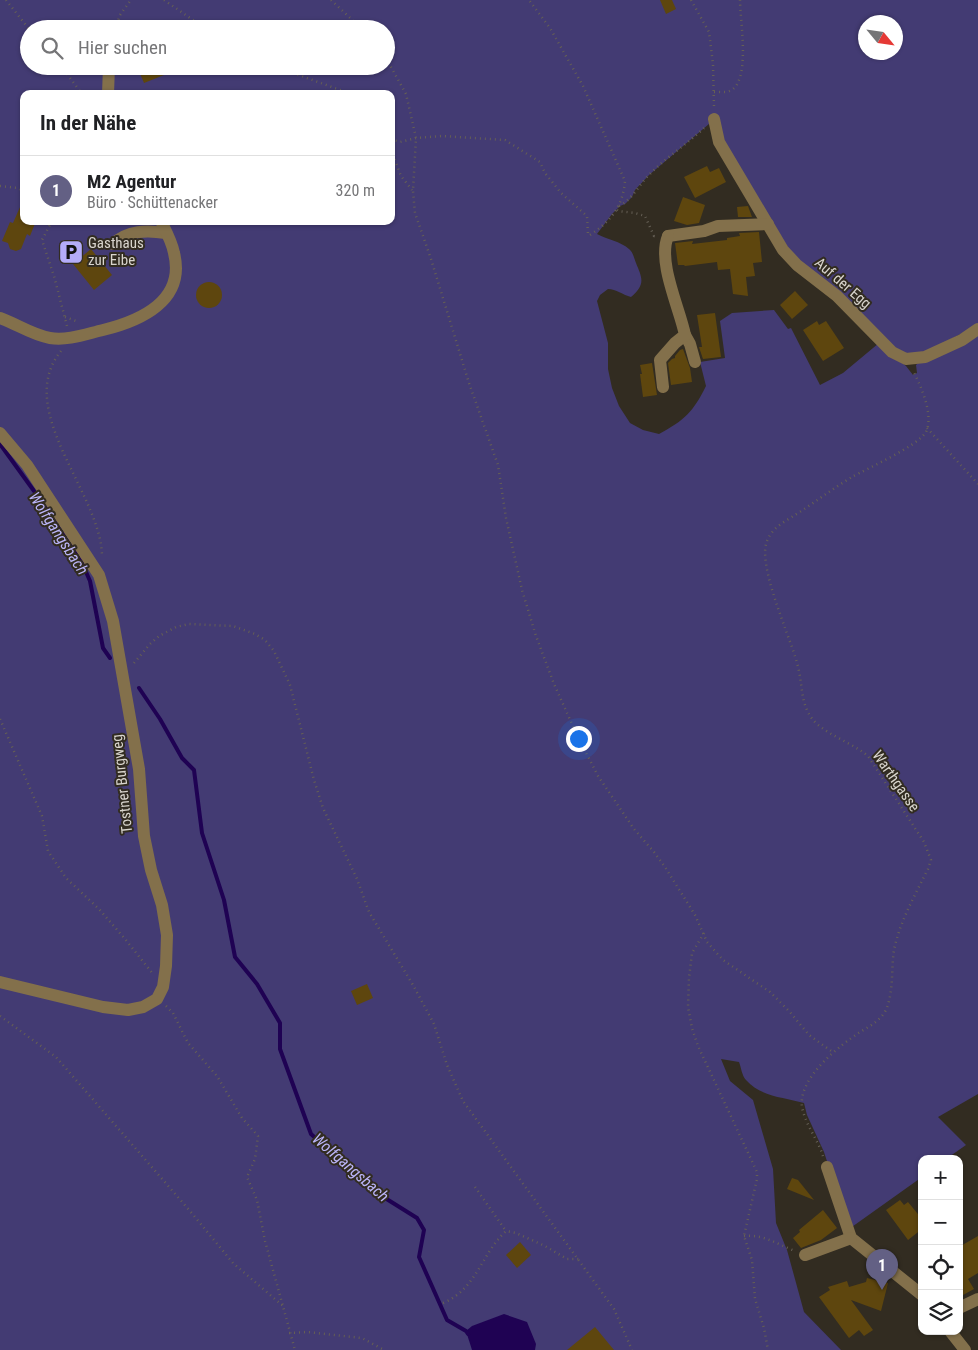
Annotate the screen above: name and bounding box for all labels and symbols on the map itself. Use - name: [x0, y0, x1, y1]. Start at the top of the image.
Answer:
- north arrow: [858, 15, 903, 60]
- place label: Gasthaus zur Eibe: [88, 234, 144, 269]
- parking icon: Gasthaus zur Eibe: [58, 239, 84, 265]
- street label: Auf der Egg: [811, 254, 875, 312]
- water label: Wolfgangsbach: [25, 488, 92, 578]
- your location: [566, 726, 592, 752]
- street label: Tostner Burgweg: [108, 734, 136, 834]
- street label: Warthgasse: [868, 747, 924, 815]
- water label: Wolfgangsbach: [309, 1129, 393, 1206]
- pin: 1: [866, 1249, 898, 1290]

